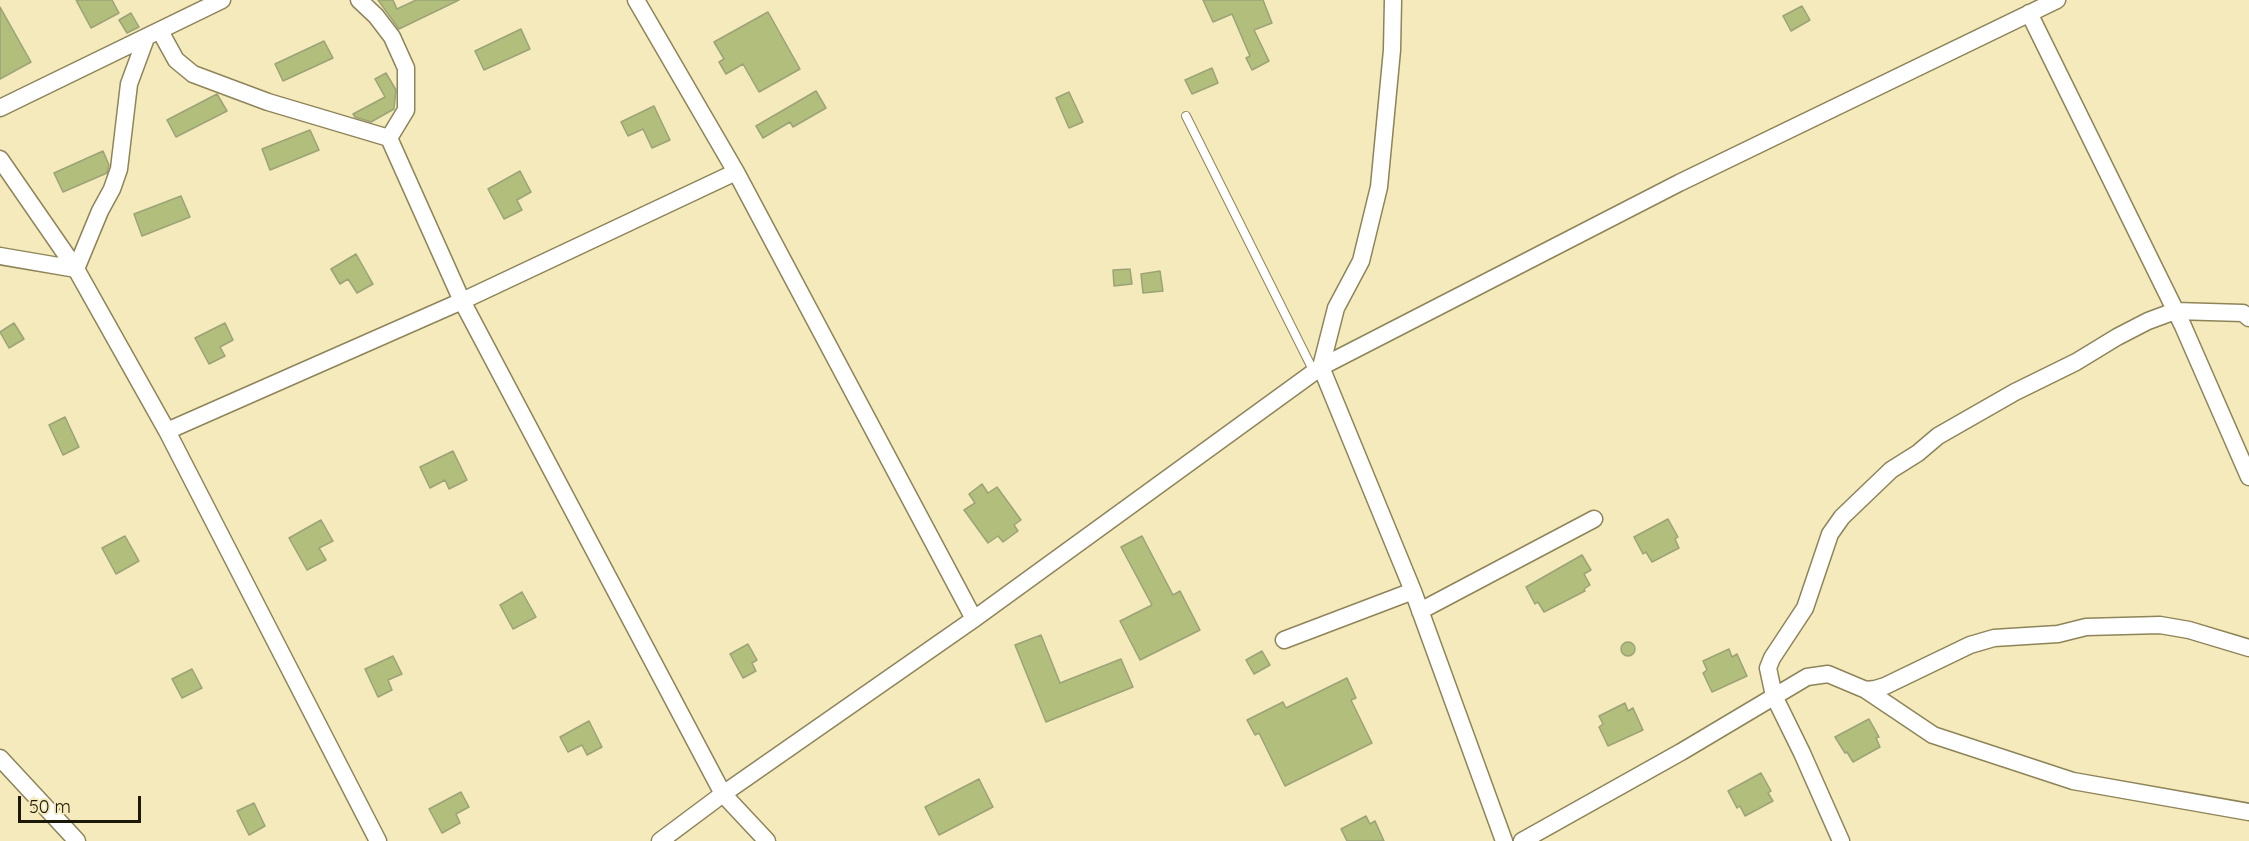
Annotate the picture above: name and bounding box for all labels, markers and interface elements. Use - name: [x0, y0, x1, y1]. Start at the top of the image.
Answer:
- scale bar: [21, 784, 144, 822]
- text: 50 m: [29, 795, 71, 818]

